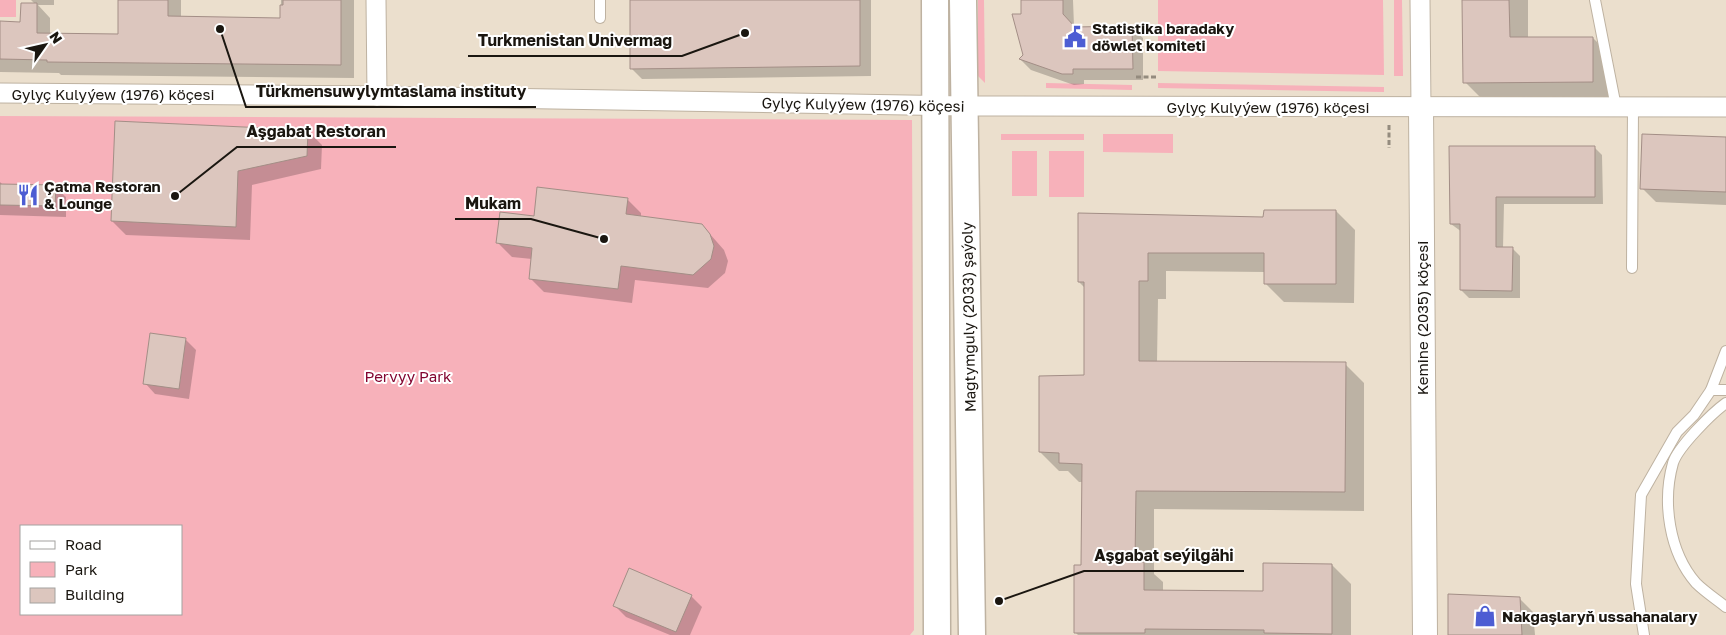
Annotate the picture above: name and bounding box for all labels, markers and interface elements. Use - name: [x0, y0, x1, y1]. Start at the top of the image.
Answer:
- place label: Statistika baradaky döwlet komiteti: [1092, 19, 1234, 54]
- north arrow: [20, 20, 70, 70]
- public building icon: Statistika baradaky döwlet komiteti: [1062, 24, 1088, 50]
- callout: Turkmenistan Univermag: [468, 25, 682, 56]
- text: N: [46, 28, 66, 47]
- text: Turkmenistan Univermag: [478, 30, 672, 50]
- callout: Türkmensuwylymtaslama instituty: [246, 76, 536, 107]
- text: Türkmensuwylymtaslama instituty: [256, 81, 527, 101]
- street label: Gylyç Kulyýew (1976) köçesi: [11, 85, 215, 103]
- street label: Gylyç Kulyýew (1976) köçesi: [761, 93, 965, 115]
- street label: Gylyç Kulyýew (1976) köçesi: [1166, 98, 1370, 116]
- callout: Aşgabat Restoran: [237, 116, 396, 147]
- text: Aşgabat Restoran: [246, 121, 386, 141]
- place label: Çatma Restoran & Lounge: [44, 177, 161, 212]
- restaurant icon: Çatma Restoran & Lounge: [15, 182, 41, 208]
- callout: Mukam: [455, 188, 531, 219]
- text: Mukam: [465, 193, 521, 213]
- street label: Magtymguly (2033) şaýoly: [957, 221, 979, 412]
- street label: Kemine (2035) köçesi: [1413, 241, 1431, 395]
- park label: Pervyy Park: [364, 367, 452, 385]
- legend: [20, 525, 182, 615]
- text: Road: [65, 535, 102, 553]
- callout: Aşgabat seýilgähi: [1084, 540, 1244, 571]
- text: Aşgabat seýilgähi: [1094, 545, 1234, 565]
- text: Park: [65, 560, 98, 578]
- text: Building: [65, 585, 125, 603]
- shop icon: Nakgaşlaryň ussahanalary: [1472, 603, 1498, 629]
- place label: Nakgaşlaryň ussahanalary: [1502, 607, 1698, 625]

